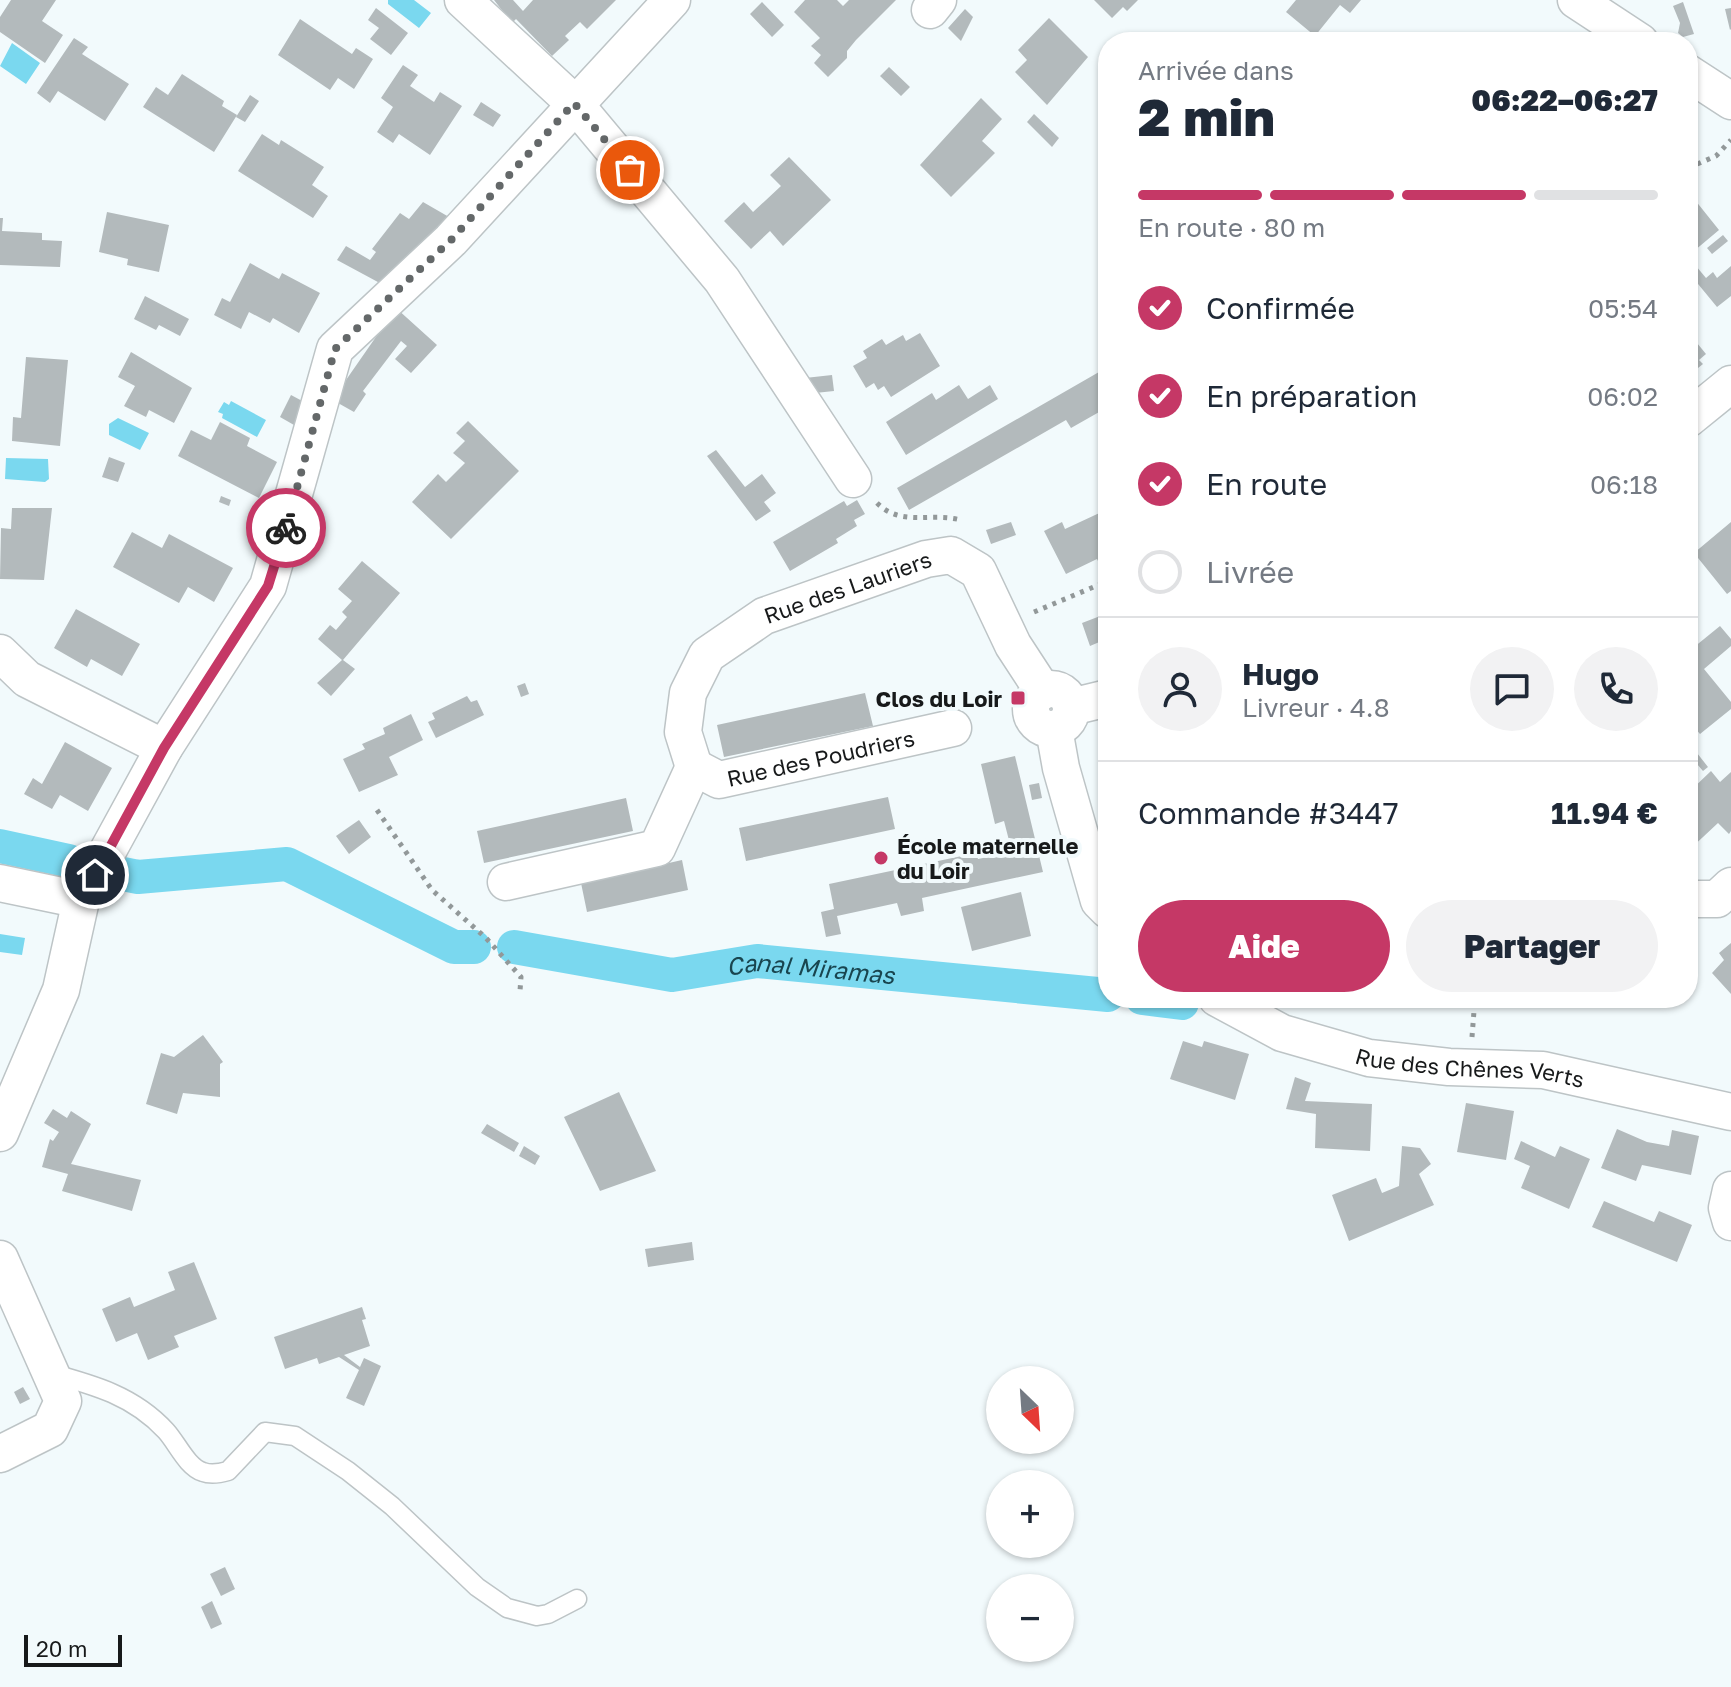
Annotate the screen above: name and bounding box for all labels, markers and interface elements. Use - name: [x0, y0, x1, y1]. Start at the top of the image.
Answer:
- text: Arrivée dans: [1138, 55, 1294, 86]
- text: 06:22–06:27: [1471, 82, 1658, 118]
- text: 2 min: [1138, 85, 1275, 147]
- pin: [596, 136, 664, 204]
- icon: bag: [608, 148, 652, 192]
- text: En route · 80 m: [1138, 212, 1325, 243]
- icon: check: [1138, 286, 1182, 330]
- text: Confirmée: [1206, 290, 1355, 326]
- text: 05:54: [1588, 293, 1658, 324]
- icon: check: [1138, 374, 1182, 418]
- text: En préparation: [1206, 378, 1417, 414]
- text: 06:02: [1587, 381, 1658, 412]
- icon: check: [1138, 462, 1182, 506]
- text: En route: [1206, 466, 1327, 502]
- text: 06:18: [1590, 469, 1658, 500]
- courier: [246, 488, 326, 568]
- icon: bike: [264, 506, 308, 550]
- street label: Rue des Lauriers: [760, 545, 935, 629]
- text: Livrée: [1206, 554, 1294, 590]
- button: person: [1138, 647, 1222, 731]
- button: chat: [1470, 647, 1554, 731]
- button: phone: [1574, 647, 1658, 731]
- text: Hugo: [1242, 656, 1319, 692]
- place label: Clos du Loir: [876, 685, 1002, 712]
- marker: Clos du Loir: [1009, 689, 1027, 707]
- text: Livreur · 4.8: [1242, 692, 1390, 723]
- street label: Rue des Poudriers: [724, 724, 917, 791]
- text: Commande #3447: [1138, 795, 1399, 831]
- text: 11.94 €: [1551, 795, 1658, 831]
- place label: École maternelle du Loir: [897, 832, 1079, 884]
- pin: [61, 841, 129, 909]
- marker: École maternelle du Loir: [872, 849, 890, 867]
- icon: home: [73, 853, 117, 897]
- button: Aide: [1138, 900, 1390, 992]
- button: Partager: [1406, 900, 1658, 992]
- water label: Canal Miramas: [724, 946, 897, 989]
- street label: Rue des Chênes Verts: [1352, 1041, 1587, 1092]
- north arrow: [986, 1366, 1074, 1454]
- map controls: [986, 1366, 1074, 1662]
- button: +: [986, 1470, 1074, 1558]
- button: −: [986, 1574, 1074, 1662]
- scale bar: [24, 1631, 122, 1667]
- text: 20 m: [36, 1635, 87, 1662]

